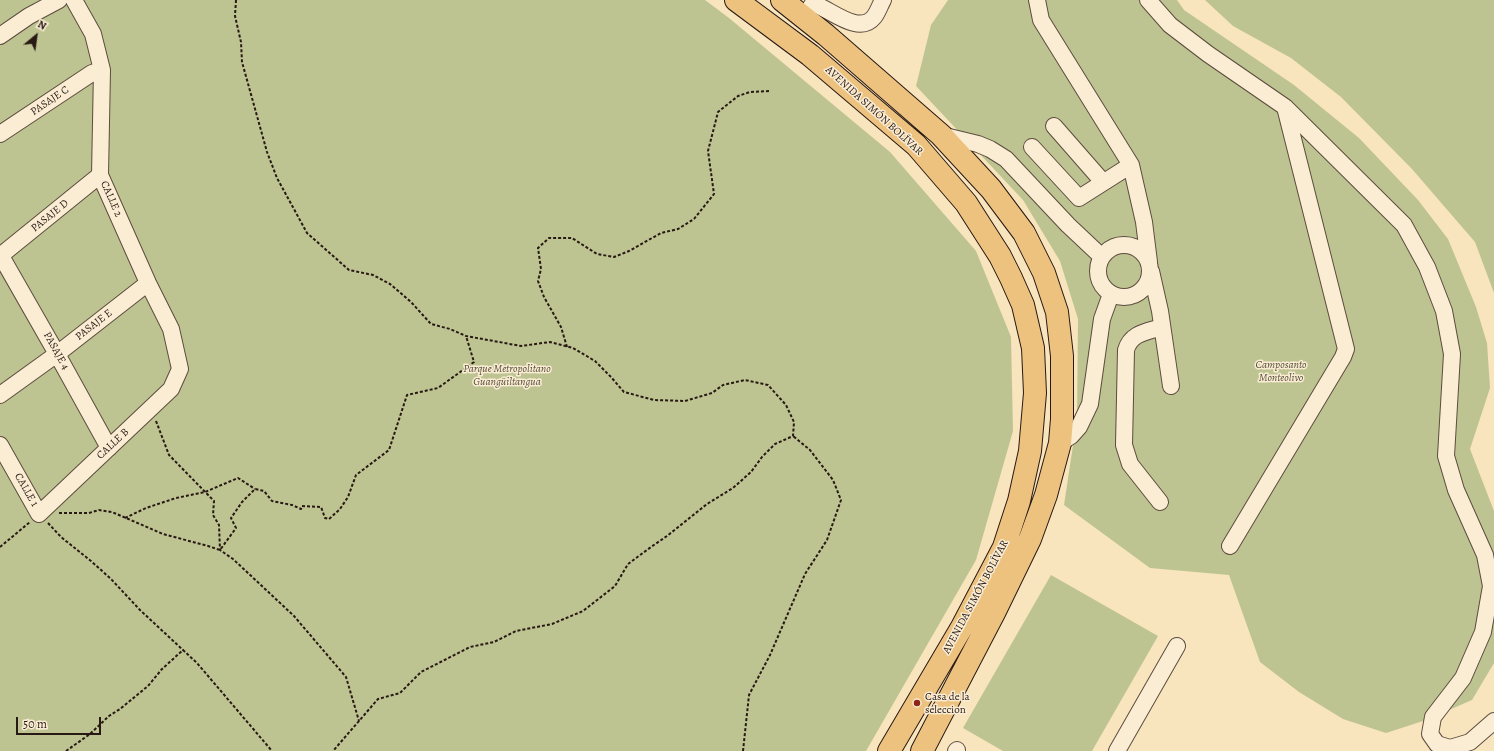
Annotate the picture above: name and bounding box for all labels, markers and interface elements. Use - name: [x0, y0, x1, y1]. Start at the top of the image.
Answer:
- north arrow: [16, 16, 56, 56]
- text: N: [35, 17, 49, 34]
- street label: AVENIDA SIMÓN BOLÍVAR: [822, 64, 926, 158]
- street label: PASAJE C: [28, 83, 72, 119]
- street label: CALLE 2: [97, 179, 125, 219]
- street label: PASAJE D: [29, 197, 71, 235]
- street label: PASAJE E: [73, 307, 115, 343]
- street label: PASAJE 4: [40, 330, 72, 372]
- park label: Camposanto Monteolivo: [1256, 358, 1306, 384]
- park label: Parque Metropolitano Guangüiltangua: [463, 362, 551, 388]
- street label: CALLE B: [94, 426, 132, 462]
- street label: CALLE 1: [11, 471, 41, 509]
- street label: AVENIDA SIMÓN BOLÍVAR: [940, 538, 1012, 656]
- place label: Casa de la seleccion: [925, 690, 970, 716]
- marker: Casa de la seleccion: [912, 698, 922, 708]
- scale bar: [18, 709, 103, 735]
- text: 50 m: [23, 716, 47, 732]

